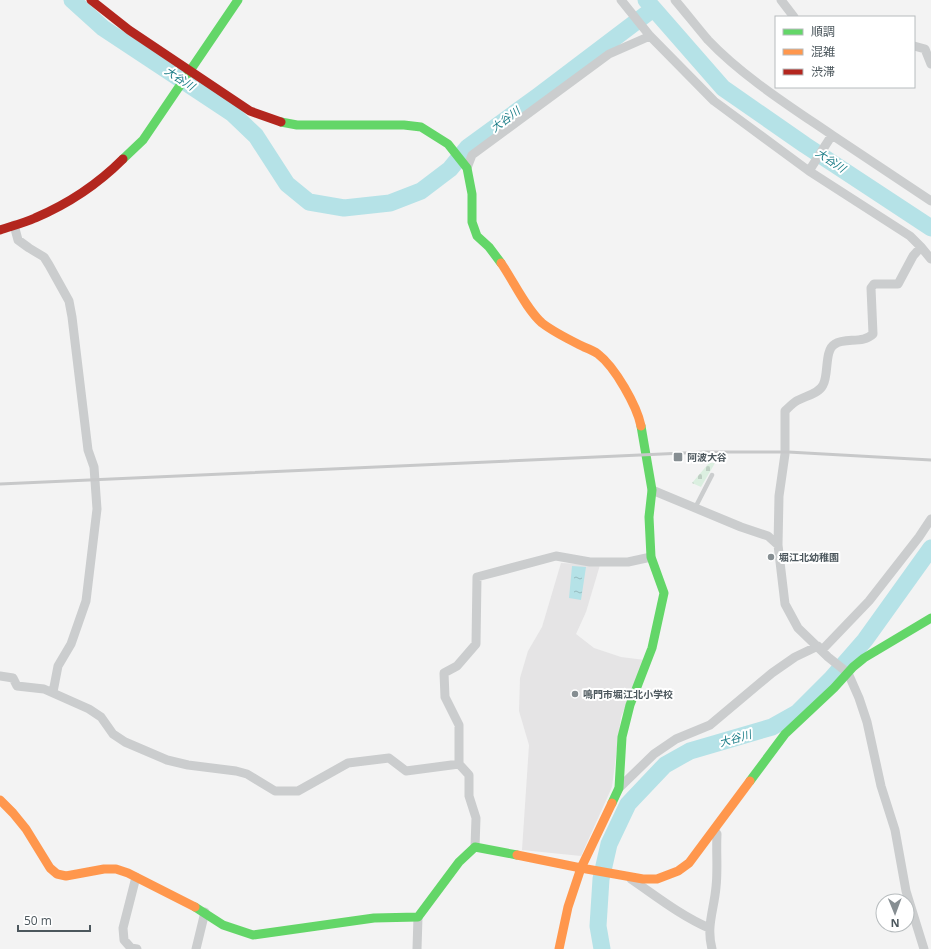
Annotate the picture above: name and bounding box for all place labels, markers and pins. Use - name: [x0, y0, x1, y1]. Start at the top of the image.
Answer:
- place label: 阿波大谷: [687, 450, 727, 464]
- marker: 阿波大谷: [672, 451, 684, 463]
- place label: 堀江北幼稚園: [779, 550, 839, 564]
- marker: 堀江北幼稚園: [766, 552, 776, 562]
- place label: 鳴門市堀江北小学校: [583, 687, 673, 701]
- marker: 鳴門市堀江北小学校: [570, 689, 580, 699]

